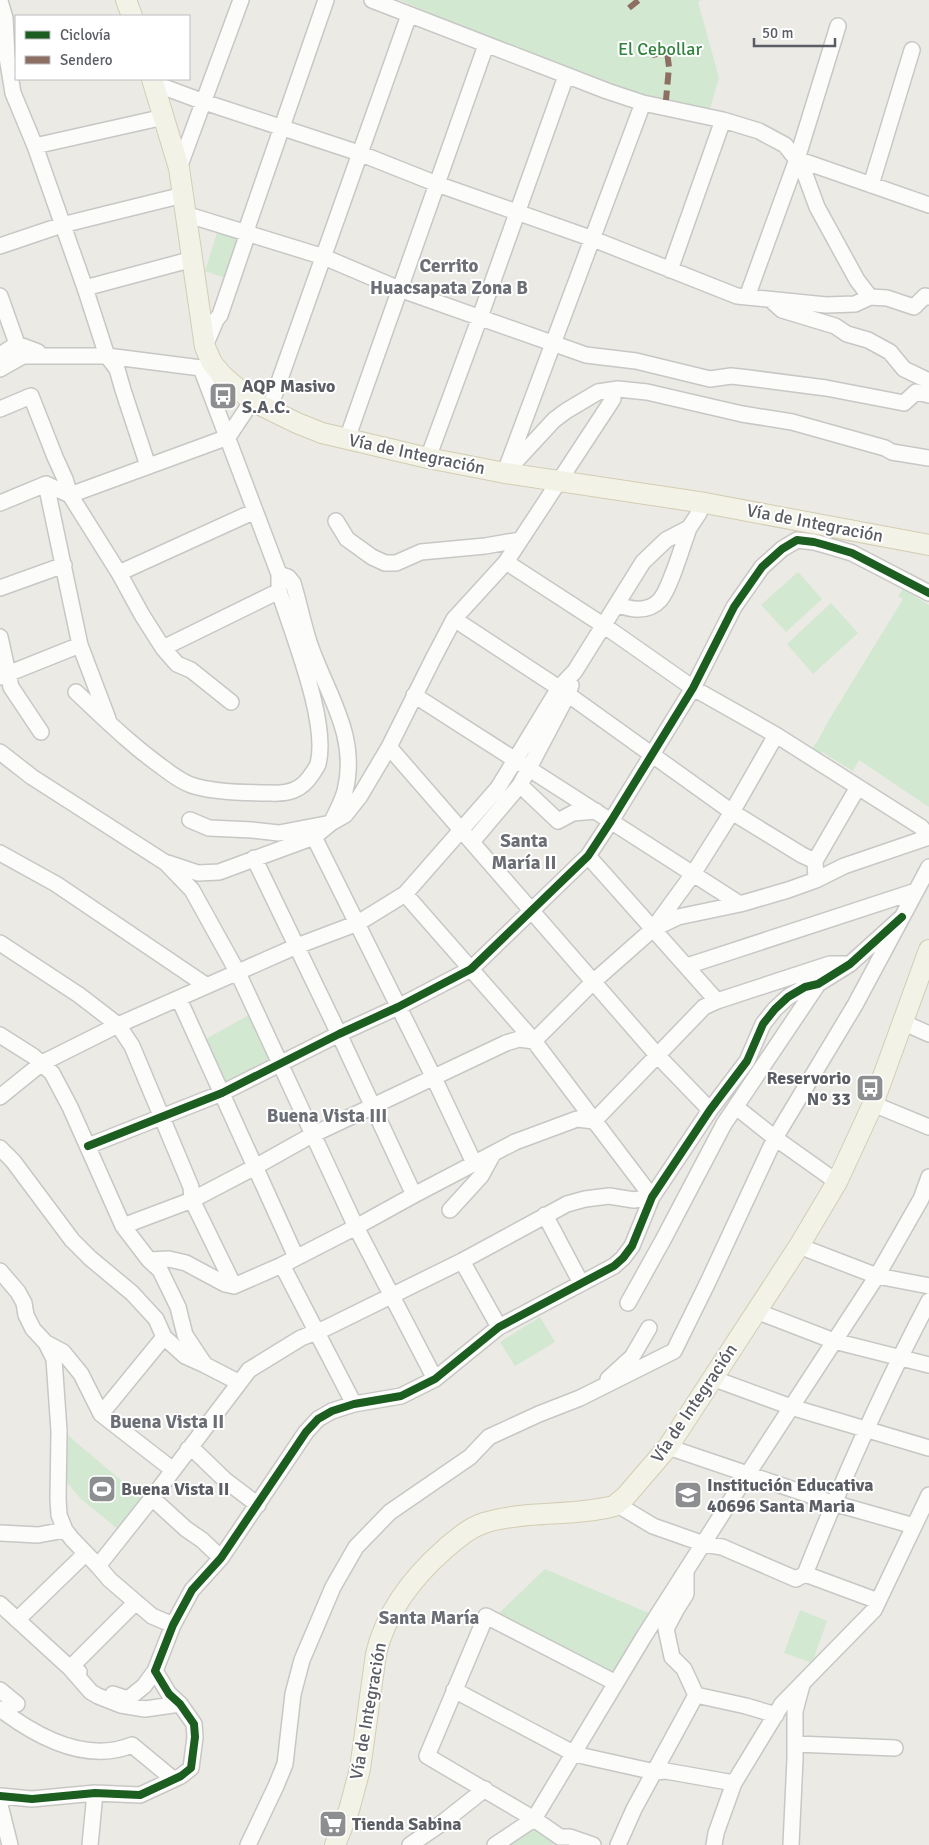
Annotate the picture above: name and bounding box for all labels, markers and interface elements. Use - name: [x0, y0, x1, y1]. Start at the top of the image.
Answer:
- legend: [15, 15, 190, 80]
- scale bar: [754, 15, 835, 47]
- text: 50 m: [762, 24, 793, 42]
- text: Ciclovía: [60, 26, 111, 44]
- park label: El Cebollar: [618, 38, 702, 60]
- text: Sendero: [60, 51, 113, 69]
- district label: Cerrito Huacsapata Zona B: [370, 254, 528, 300]
- place label: AQP Masivo S.A.C.: [242, 375, 335, 418]
- bus stop icon: AQP Masivo S.A.C.: [208, 381, 238, 411]
- street label: Vía de Integración: [347, 429, 487, 479]
- street label: Vía de Integración: [745, 499, 885, 547]
- district label: Santa María II: [491, 829, 557, 875]
- place label: Reservorio Nº 33: [766, 1067, 851, 1110]
- bus stop icon: Reservorio Nº 33: [855, 1073, 885, 1103]
- district label: Buena Vista III: [267, 1104, 387, 1128]
- street label: Vía de Integración: [646, 1339, 742, 1467]
- district label: Buena Vista II: [110, 1410, 224, 1434]
- sports icon: Buena Vista II: [87, 1474, 117, 1504]
- place label: Institución Educativa 40696 Santa Maria: [707, 1474, 874, 1517]
- place label: Buena Vista II: [121, 1478, 229, 1500]
- school or university icon: Institución Educativa 40696 Santa Maria: [673, 1480, 703, 1510]
- district label: Santa María: [379, 1606, 480, 1630]
- street label: Vía de Integración: [345, 1641, 391, 1781]
- supermarket icon: Tienda Sabina: [318, 1809, 348, 1839]
- place label: Tienda Sabina: [352, 1813, 462, 1835]

